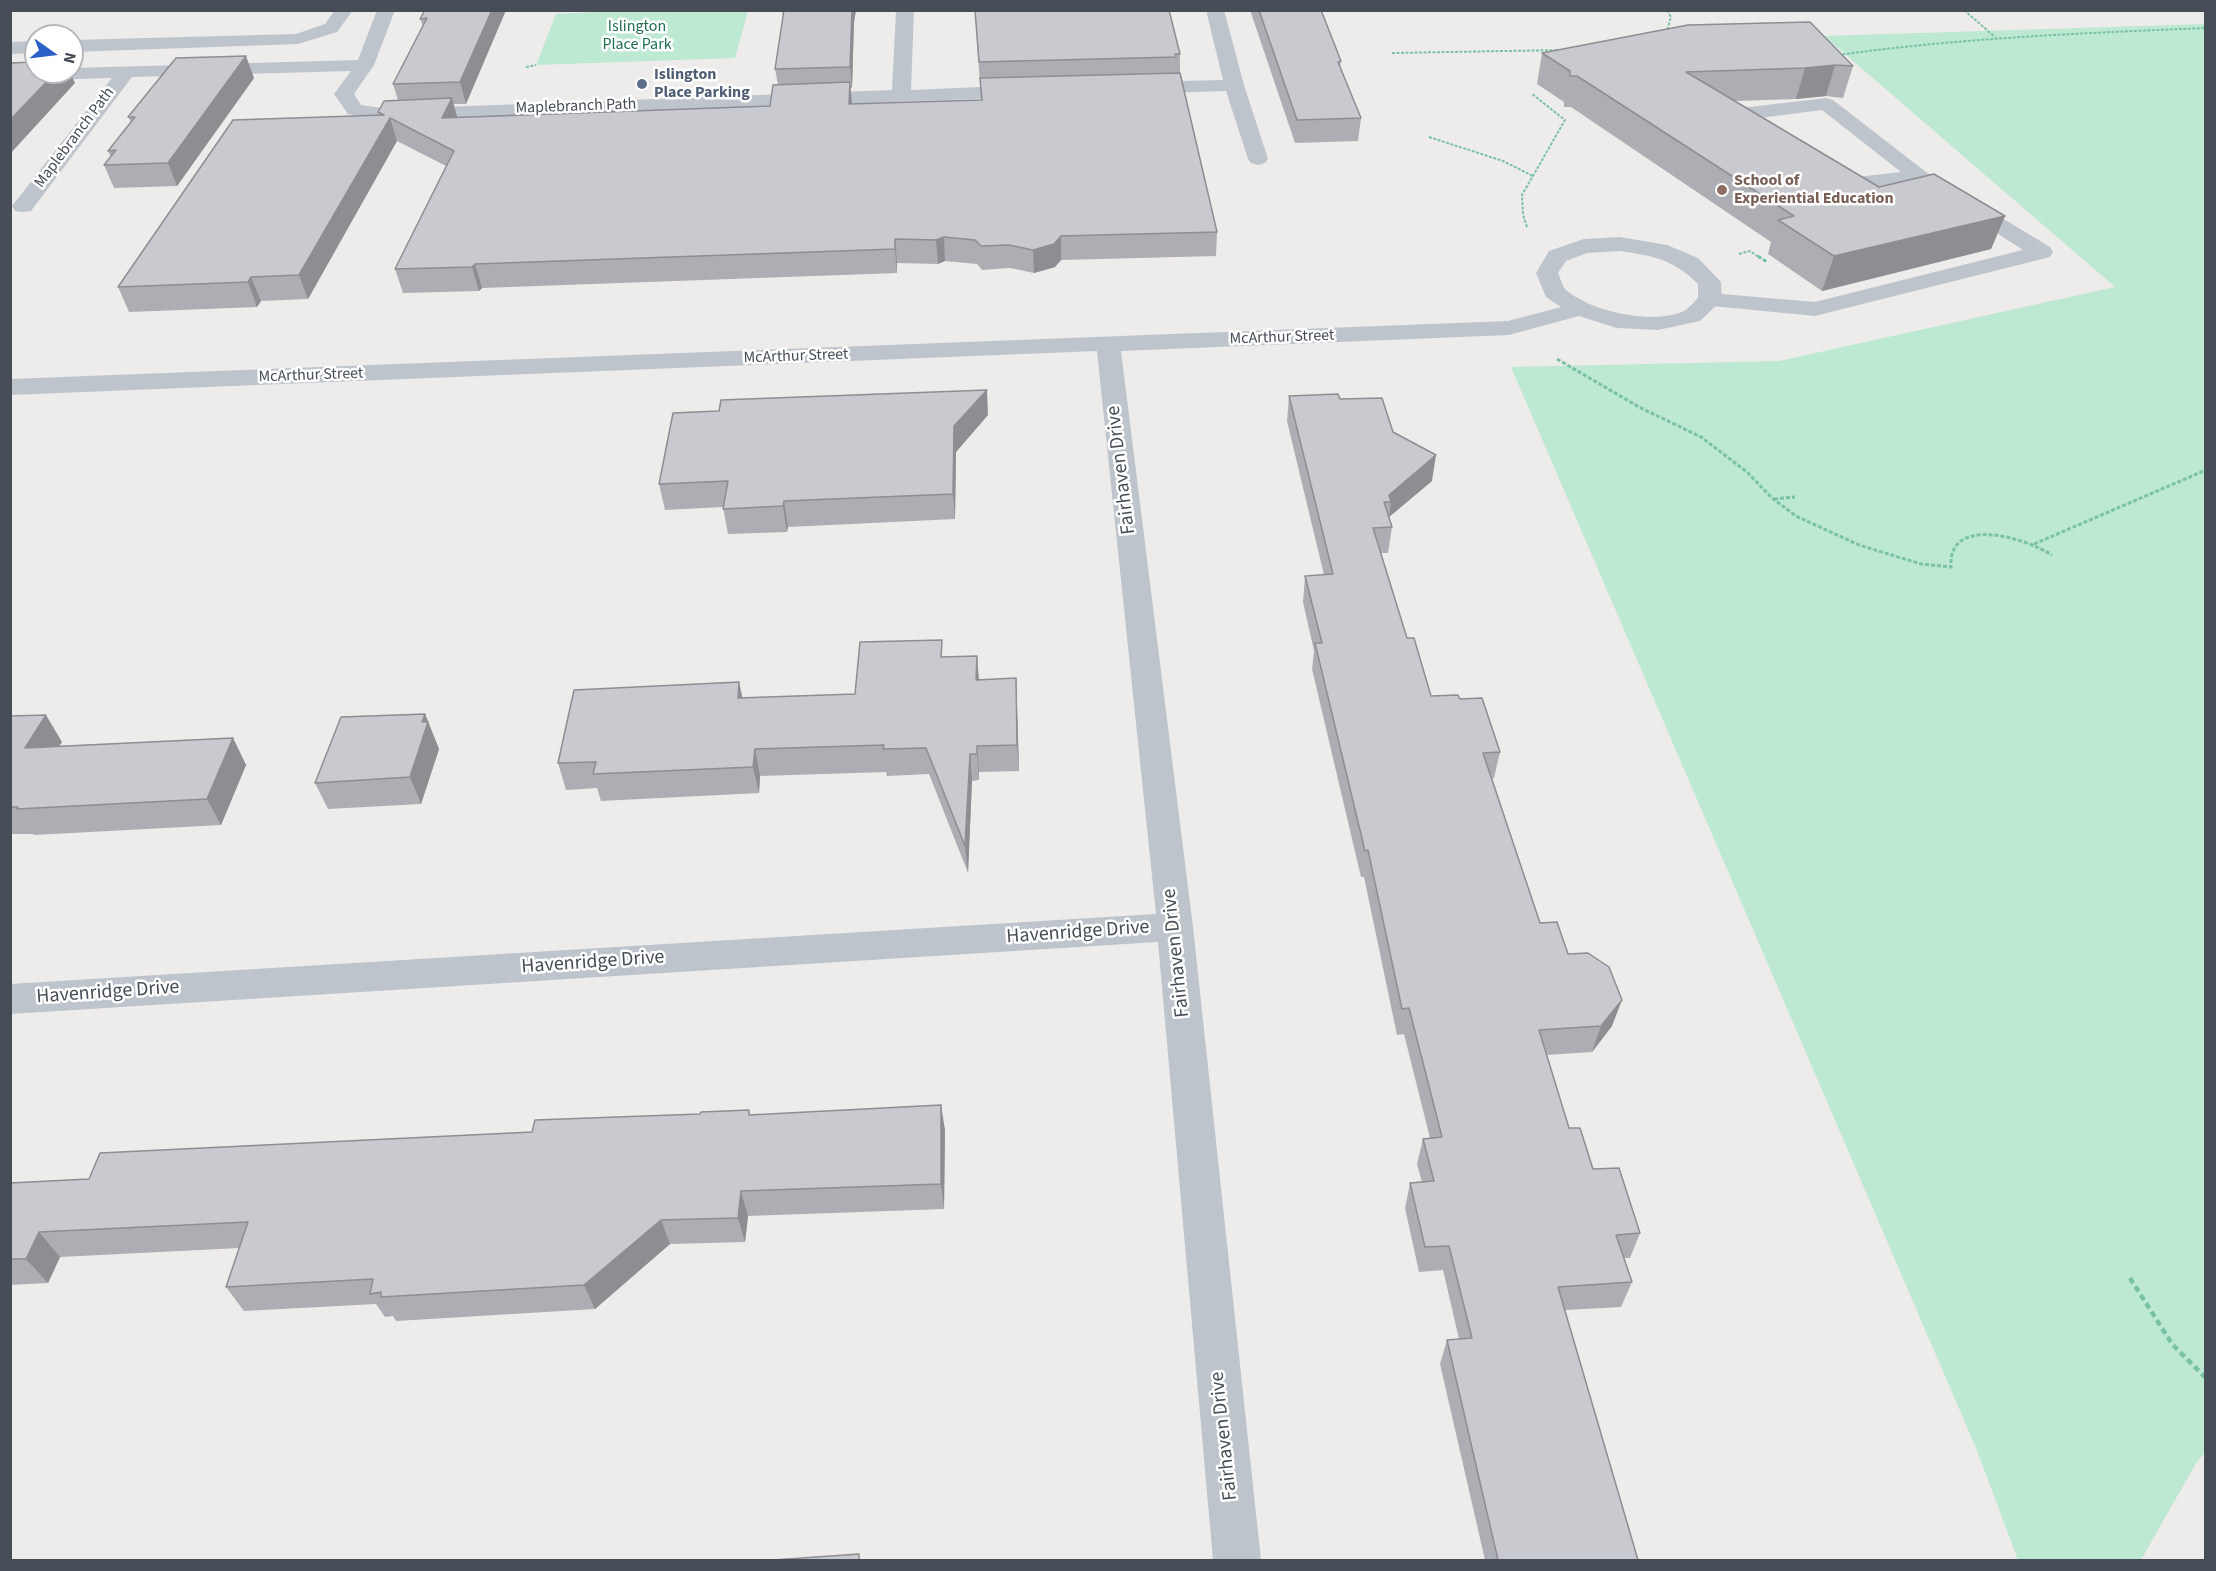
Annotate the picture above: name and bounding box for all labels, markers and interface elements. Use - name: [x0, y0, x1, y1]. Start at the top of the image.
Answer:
- park label: Islington Place Park: [602, 17, 672, 55]
- north arrow: [24, 24, 84, 84]
- text: N: [58, 50, 81, 66]
- place label: Islington Place Parking: [654, 65, 750, 103]
- marker: Islington Place Parking: [635, 77, 649, 91]
- street label: Maplebranch Path: [31, 84, 119, 192]
- street label: Maplebranch Path: [515, 95, 637, 119]
- place label: School of Experiential Education: [1734, 171, 1894, 209]
- marker: School of Experiential Education: [1715, 183, 1729, 197]
- street label: McArthur Street: [1229, 327, 1335, 349]
- street label: McArthur Street: [743, 346, 849, 368]
- street label: McArthur Street: [258, 365, 364, 387]
- street label: Fairhaven Drive: [1102, 404, 1142, 536]
- street label: Fairhaven Drive: [1158, 887, 1196, 1019]
- street label: Havenridge Drive: [1006, 916, 1150, 950]
- street label: Havenridge Drive: [521, 946, 665, 980]
- street label: Havenridge Drive: [36, 976, 180, 1010]
- street label: Fairhaven Drive: [1206, 1370, 1244, 1502]

